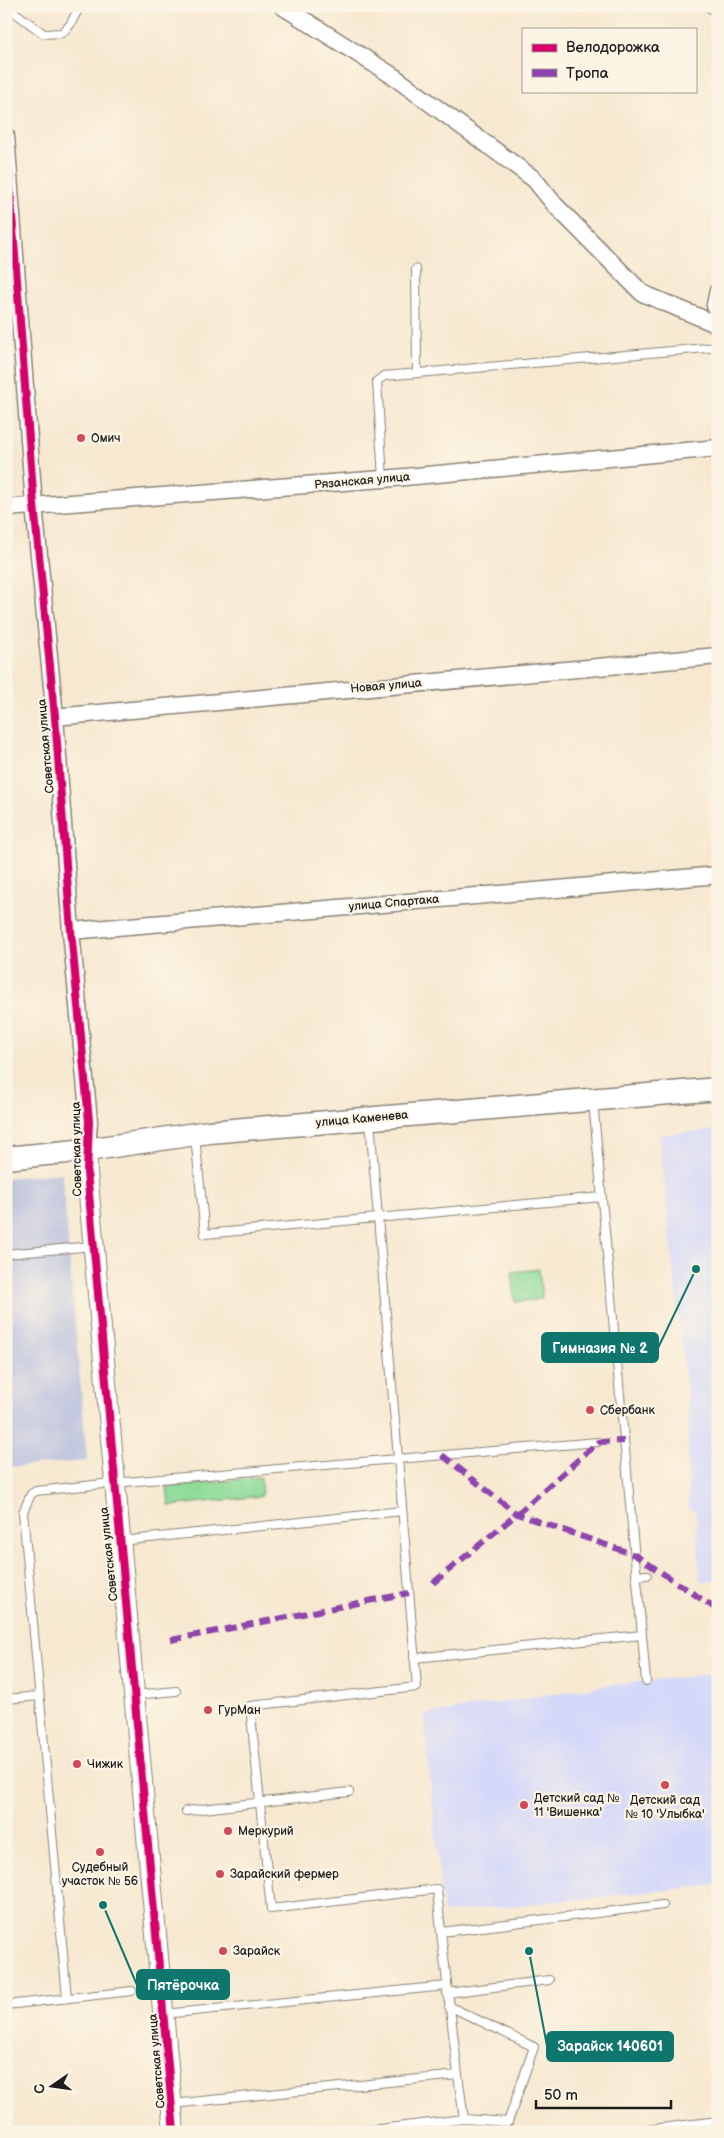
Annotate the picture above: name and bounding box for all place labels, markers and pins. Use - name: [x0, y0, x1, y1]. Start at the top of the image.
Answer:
- place label: Омич: [91, 431, 120, 446]
- marker: Омич: [75, 432, 87, 444]
- callout: Гимназия № 2: [542, 1333, 658, 1362]
- place label: Сбербанк: [600, 1403, 656, 1418]
- marker: Сбербанк: [584, 1404, 596, 1416]
- place label: ГурМан: [218, 1703, 261, 1718]
- marker: ГурМан: [202, 1704, 214, 1716]
- place label: Чижик: [87, 1757, 124, 1772]
- marker: Чижик: [71, 1758, 83, 1770]
- marker: Детский сад № 10 'Улыбка': [659, 1779, 671, 1791]
- place label: Детский сад № 11 'Вишенка': [534, 1791, 620, 1820]
- place label: Детский сад № 10 'Улыбка': [625, 1793, 705, 1822]
- marker: Детский сад № 11 'Вишенка': [518, 1799, 530, 1811]
- place label: Меркурий: [238, 1824, 294, 1839]
- marker: Меркурий: [222, 1825, 234, 1837]
- marker: Судебный участок № 56: [94, 1846, 106, 1858]
- place label: Судебный участок № 56: [62, 1860, 138, 1889]
- place label: Зарайский фермер: [230, 1867, 339, 1882]
- marker: Зарайский фермер: [214, 1868, 226, 1880]
- place label: Зарайск: [233, 1944, 281, 1959]
- marker: Зарайск: [217, 1945, 229, 1957]
- callout: Пятёрочка: [137, 1970, 229, 1999]
- callout: Зарайск 140601: [547, 2032, 673, 2061]

